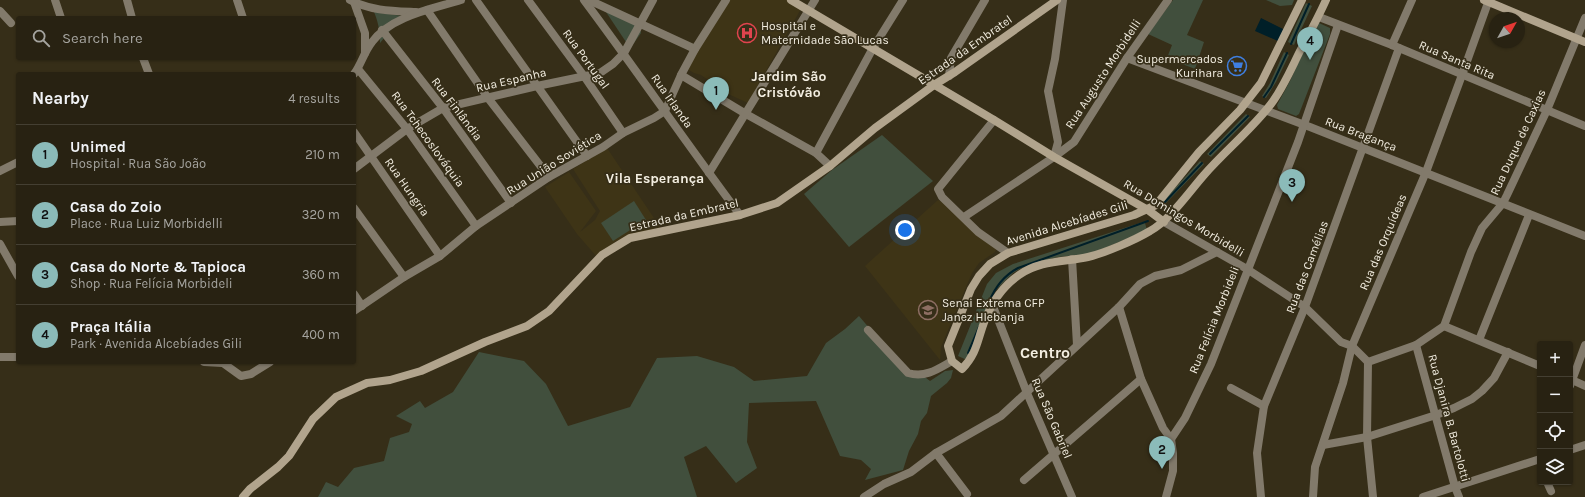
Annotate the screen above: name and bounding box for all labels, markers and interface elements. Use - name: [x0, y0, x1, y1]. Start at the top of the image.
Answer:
- street label: Estrada da Embratel: [915, 12, 1015, 88]
- north arrow: [1489, 12, 1525, 48]
- search box: [16, 16, 356, 60]
- street label: Rua Augusto Morbidelli: [1062, 17, 1144, 131]
- place label: Hospital e Maternidade São Lucas: [761, 19, 889, 47]
- hospital icon: Hospital e Maternidade São Lucas: [736, 22, 758, 44]
- icon: search: [30, 27, 52, 49]
- street label: Rua Portugal: [560, 27, 612, 91]
- pin: 4: [1297, 27, 1323, 60]
- text: Search here: [62, 29, 143, 47]
- street label: Rua Santa Rita: [1417, 38, 1497, 82]
- place label: Supermercados Kurihara: [1136, 52, 1223, 80]
- supermarket icon: Supermercados Kurihara: [1226, 55, 1248, 77]
- street label: Rua Espanha: [474, 65, 548, 95]
- district label: Jardim São Cristóvão: [752, 68, 827, 101]
- street label: Rua Irlanda: [648, 71, 696, 131]
- street label: Rua Finlândia: [429, 75, 485, 143]
- pin: 1: [703, 77, 729, 110]
- street label: Rua Duque de Caxias: [1487, 87, 1549, 197]
- text: Nearby: [32, 88, 89, 108]
- street label: Rua Tchecoslováquia: [389, 88, 467, 190]
- text: 4 results: [288, 91, 340, 106]
- street label: Rua Bragança: [1323, 114, 1399, 154]
- street label: Rua União Soviética: [504, 128, 604, 198]
- text: Unimed: [70, 138, 126, 156]
- text: 1: [43, 147, 47, 162]
- text: 210 m: [305, 147, 340, 162]
- street label: Rua Hungria: [382, 155, 432, 219]
- text: Hospital · Rua São João: [70, 156, 206, 171]
- pin: 3: [1279, 169, 1305, 202]
- district label: Vila Esperança: [606, 170, 704, 187]
- street label: Rua Domingos Morbidelli: [1121, 176, 1247, 260]
- street label: Rua das Orquídeas: [1356, 192, 1410, 292]
- street label: Estrada da Embratel: [628, 196, 740, 234]
- text: Casa do Zoio: [70, 198, 162, 216]
- street label: Avenida Alcebíades Gili: [1004, 198, 1130, 248]
- text: 2: [41, 207, 49, 222]
- text: 320 m: [302, 207, 340, 222]
- text: Place · Rua Luiz Morbidelli: [70, 216, 223, 231]
- street label: Rua das Camélias: [1283, 219, 1331, 315]
- your location: [895, 220, 915, 240]
- text: Casa do Norte & Tapioca: [70, 258, 246, 276]
- street label: Rua Felícia Morbideli: [1186, 264, 1242, 376]
- text: 3: [41, 267, 49, 282]
- text: 360 m: [302, 267, 340, 282]
- text: Shop · Rua Felícia Morbideli: [70, 276, 233, 291]
- place label: Senai Extrema CFP Janez Hlebanja: [942, 296, 1045, 324]
- school or university icon: Senai Extrema CFP Janez Hlebanja: [917, 299, 939, 321]
- text: Praça Itália: [70, 318, 151, 336]
- text: 4: [41, 327, 49, 342]
- text: 400 m: [302, 327, 340, 342]
- text: Park · Avenida Alcebíades Gili: [70, 336, 242, 351]
- map controls: [1537, 341, 1573, 485]
- button: +: [1537, 341, 1573, 377]
- district label: Centro: [1020, 343, 1070, 362]
- street label: Rua Djanira B. Bartolotti: [1425, 353, 1473, 483]
- street label: Rua São Gabriel: [1029, 376, 1075, 460]
- button: −: [1537, 377, 1573, 413]
- button: locate: [1537, 413, 1573, 449]
- pin: 2: [1149, 436, 1175, 469]
- button: layers: [1537, 449, 1573, 485]

